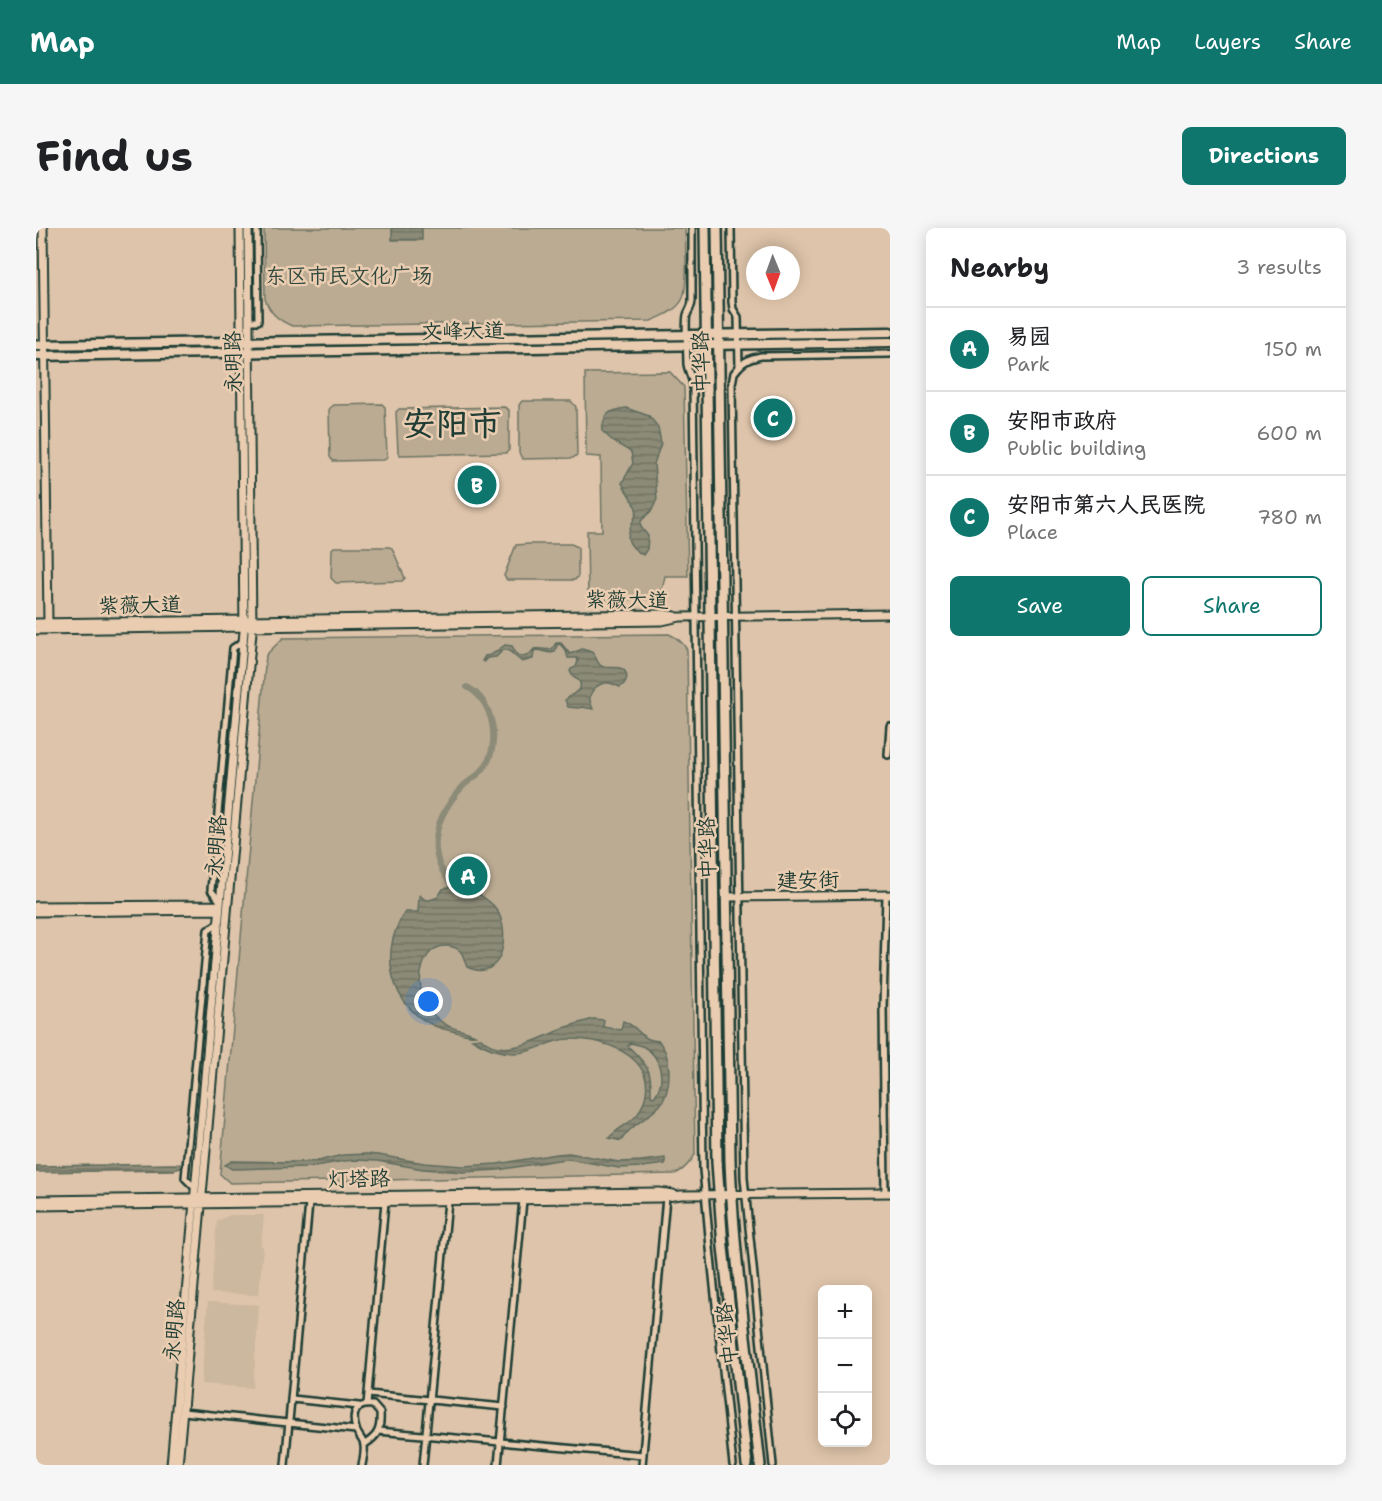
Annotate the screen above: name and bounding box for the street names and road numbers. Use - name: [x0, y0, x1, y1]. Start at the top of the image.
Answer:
- street label: 文峰大道: [421, 316, 505, 346]
- street label: 永明路: [218, 330, 248, 394]
- street label: 中华路: [686, 330, 716, 394]
- street label: 紫薇大道: [585, 585, 669, 615]
- street label: 紫薇大道: [98, 590, 182, 620]
- street label: 永明路: [199, 813, 233, 879]
- street label: 中华路: [692, 816, 722, 880]
- street label: 建安街: [776, 865, 840, 895]
- street label: 灯塔路: [327, 1164, 391, 1194]
- street label: 永明路: [157, 1297, 191, 1363]
- street label: 中华路: [710, 1301, 744, 1367]

